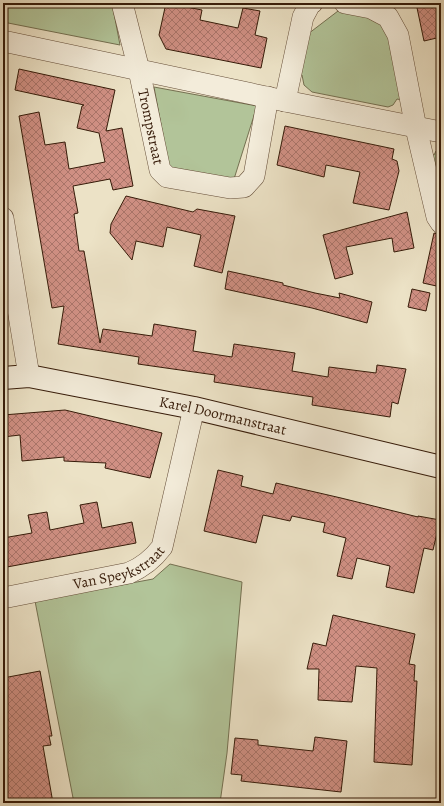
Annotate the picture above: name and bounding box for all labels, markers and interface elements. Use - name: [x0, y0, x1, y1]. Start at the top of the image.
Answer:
- street label: Trompstraat: [133, 87, 169, 166]
- street label: Karel Doormanstraat: [158, 392, 289, 440]
- street label: Van Speykstraat: [70, 541, 169, 594]

